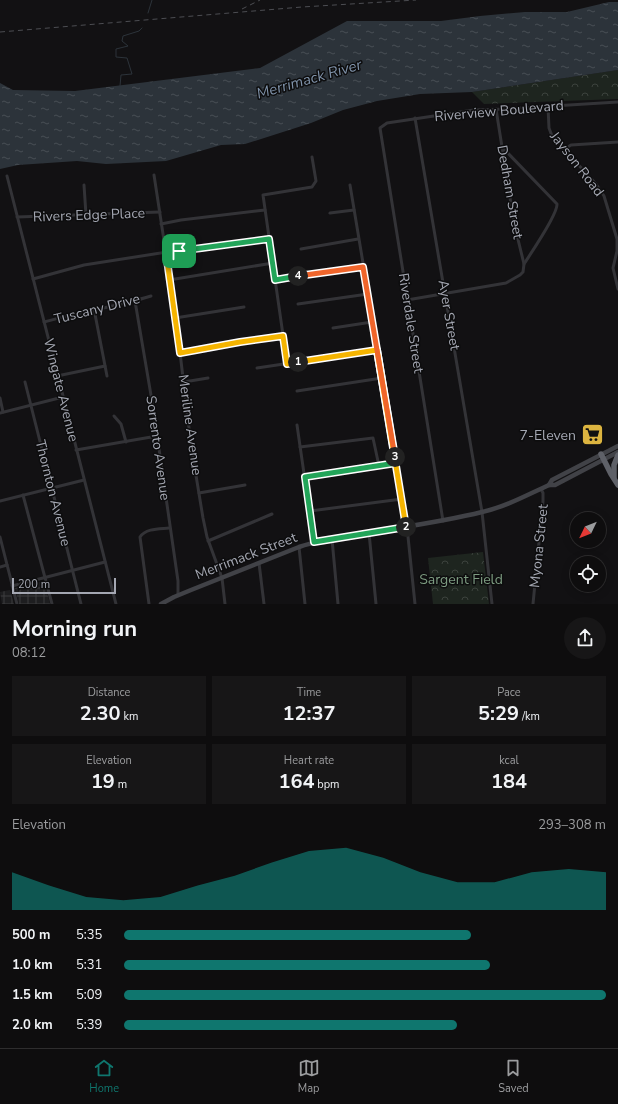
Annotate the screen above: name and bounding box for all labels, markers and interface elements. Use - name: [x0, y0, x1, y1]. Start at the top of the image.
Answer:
- water label: Merrimack River: [254, 54, 365, 104]
- street label: Riverview Boulevard: [433, 96, 565, 126]
- street label: Jayson Road: [545, 127, 608, 200]
- street label: Dedham Street: [492, 143, 528, 241]
- street label: Rivers Edge Place: [33, 204, 145, 226]
- pin: [162, 234, 196, 268]
- icon: arrive: [168, 240, 190, 262]
- pin: 4: [288, 266, 308, 286]
- text: 4: [295, 268, 301, 283]
- street label: Riverdale Street: [394, 272, 428, 374]
- street label: Ayer Street: [433, 278, 465, 352]
- street label: Tuscany Drive: [52, 289, 142, 329]
- street label: Wingate Avenue: [39, 336, 83, 444]
- pin: 1: [288, 352, 308, 372]
- text: 1: [295, 354, 301, 369]
- street label: Meriline Avenue: [174, 373, 206, 477]
- street label: Sorrento Avenue: [141, 394, 175, 502]
- supermarket icon: 7-Eleven: [579, 422, 605, 448]
- place label: 7-Eleven: [520, 426, 576, 445]
- street label: Thornton Avenue: [31, 438, 75, 548]
- pin: 3: [385, 447, 405, 467]
- text: 3: [392, 449, 398, 464]
- street label: Myona Street: [525, 503, 553, 589]
- north arrow: [570, 512, 606, 548]
- map controls: [570, 512, 606, 592]
- pin: 2: [396, 517, 416, 537]
- text: 2: [403, 519, 409, 534]
- street label: Merrimack Street: [192, 528, 300, 584]
- button: locate: [570, 556, 606, 592]
- park label: Sargent Field: [419, 570, 503, 589]
- scale bar: [12, 576, 116, 595]
- text: 200 m: [18, 577, 50, 592]
- text: Morning run: [12, 614, 137, 644]
- button: share: [564, 617, 606, 659]
- text: 08:12: [12, 644, 46, 662]
- text: Distance: [88, 685, 130, 700]
- text: Time: [297, 685, 321, 700]
- text: Pace: [497, 685, 521, 700]
- text: 2.30: [80, 700, 121, 727]
- text: 12:37: [283, 700, 335, 727]
- text: 5:29: [478, 700, 519, 727]
- text: km: [121, 709, 138, 724]
- text: /km: [519, 709, 540, 724]
- text: Elevation: [86, 753, 132, 768]
- text: Heart rate: [284, 753, 334, 768]
- text: kcal: [499, 753, 519, 768]
- text: 19: [91, 768, 115, 795]
- text: 164: [278, 768, 314, 795]
- text: 184: [491, 768, 527, 795]
- text: m: [115, 777, 127, 792]
- text: bpm: [314, 777, 340, 792]
- text: Elevation: [12, 816, 66, 834]
- text: 293–308 m: [538, 816, 606, 834]
- text: 500 m: [12, 926, 50, 944]
- text: 5:35: [76, 926, 102, 944]
- text: 1.0 km: [12, 956, 53, 974]
- text: 5:31: [76, 956, 102, 974]
- text: 1.5 km: [12, 986, 53, 1004]
- text: 5:09: [76, 986, 102, 1004]
- text: 2.0 km: [12, 1016, 53, 1034]
- text: 5:39: [76, 1016, 102, 1034]
- tab: Home: [89, 1057, 119, 1096]
- tab: Map: [298, 1057, 320, 1096]
- tab: Saved: [498, 1057, 529, 1096]

